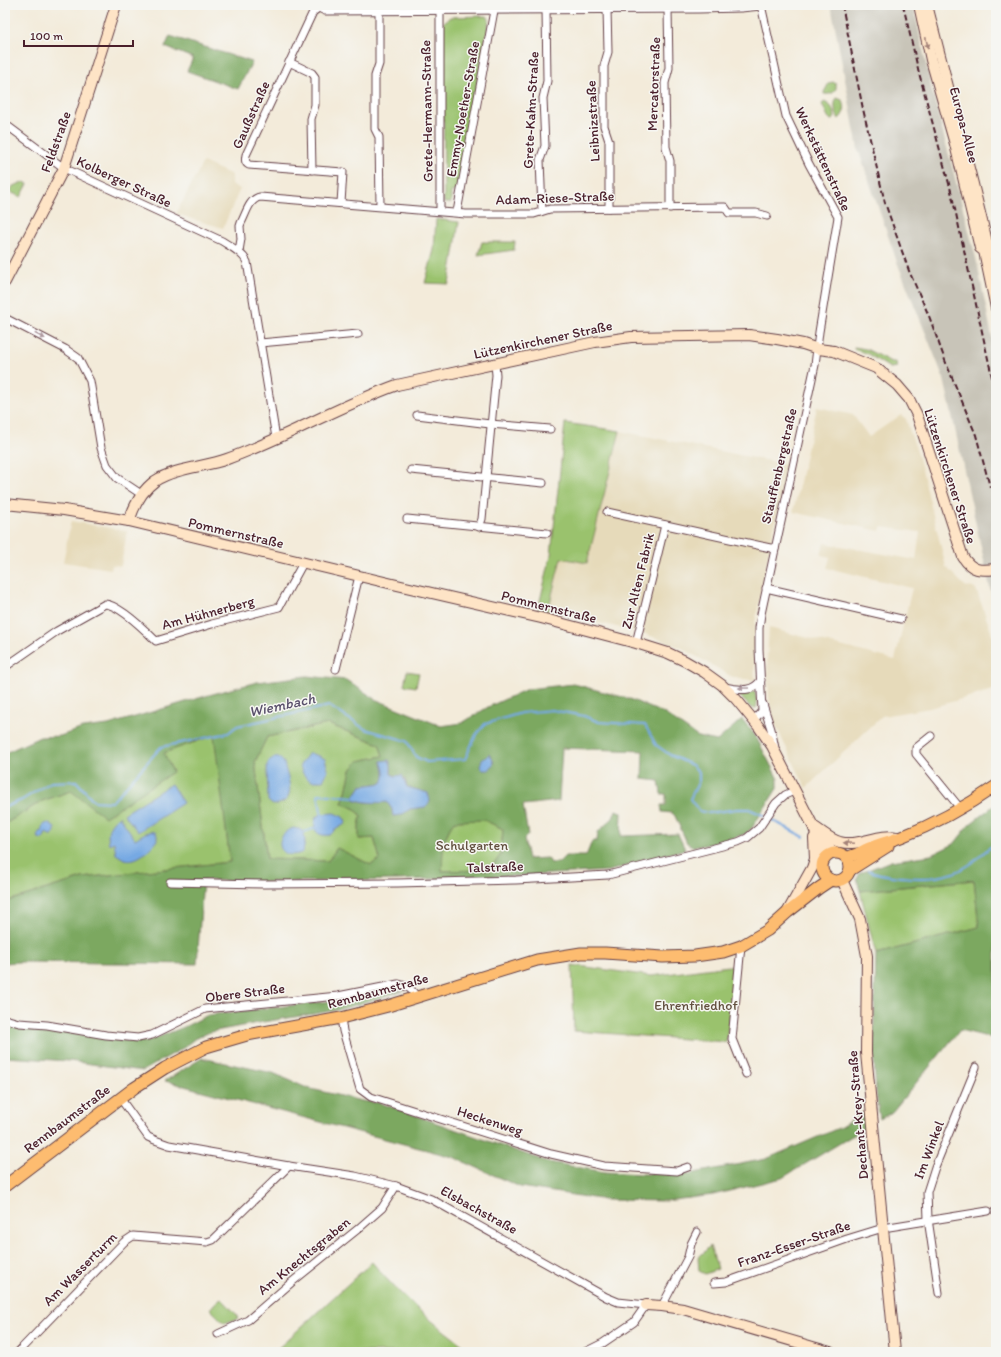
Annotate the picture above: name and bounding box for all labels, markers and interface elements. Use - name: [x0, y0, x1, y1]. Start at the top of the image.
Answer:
- scale bar: [24, 22, 133, 48]
- text: 100 m: [30, 29, 63, 43]
- street label: Mercatorstraße: [644, 36, 664, 131]
- one-way arrow: [925, 37, 931, 49]
- street label: Grete-Hermann-Straße: [417, 39, 437, 182]
- street label: Emmy-Noether-Straße: [443, 39, 483, 178]
- street label: Grete-Kahn-Straße: [519, 50, 543, 169]
- street label: Gaußstraße: [228, 78, 274, 152]
- street label: Leibnizstraße: [582, 79, 604, 162]
- street label: Europa-Allee: [946, 85, 982, 165]
- street label: Werkstättenstraße: [791, 104, 855, 214]
- street label: Feldstraße: [37, 109, 75, 175]
- street label: Kolberger Straße: [74, 153, 175, 212]
- street label: Adam-Riese-Straße: [495, 187, 615, 209]
- street label: Lützenkirchener Straße: [472, 317, 614, 363]
- one-way arrow: [34, 333, 45, 339]
- street label: Stauffenbergstraße: [757, 406, 801, 525]
- street label: Lützenkirchener Straße: [920, 406, 980, 546]
- street label: Pommernstraße: [187, 514, 286, 552]
- street label: Zur Alten Fabrik: [618, 530, 658, 631]
- street label: Pommernstraße: [500, 587, 599, 627]
- street label: Am Hühnerberg: [160, 592, 257, 634]
- one-way arrow: [738, 685, 750, 692]
- water label: Wiembach: [247, 689, 318, 721]
- park label: Schulgarten: [436, 837, 508, 854]
- one-way arrow: [842, 840, 855, 846]
- street label: Talstraße: [466, 858, 524, 876]
- street label: Rennbaumstraße: [326, 969, 431, 1013]
- street label: Obere Straße: [204, 980, 286, 1006]
- park label: Ehrenfriedhof: [654, 997, 739, 1014]
- street label: Dechant-Krey-Straße: [844, 1049, 872, 1180]
- street label: Rennbaumstraße: [20, 1081, 114, 1157]
- street label: Heckenweg: [455, 1102, 526, 1140]
- street label: Im Winkel: [910, 1118, 948, 1182]
- street label: Elsbachstraße: [438, 1182, 521, 1238]
- street label: Am Knechtsgraben: [254, 1213, 354, 1299]
- street label: Franz-Esser-Straße: [735, 1217, 853, 1271]
- street label: Am Wasserturm: [39, 1228, 121, 1310]

